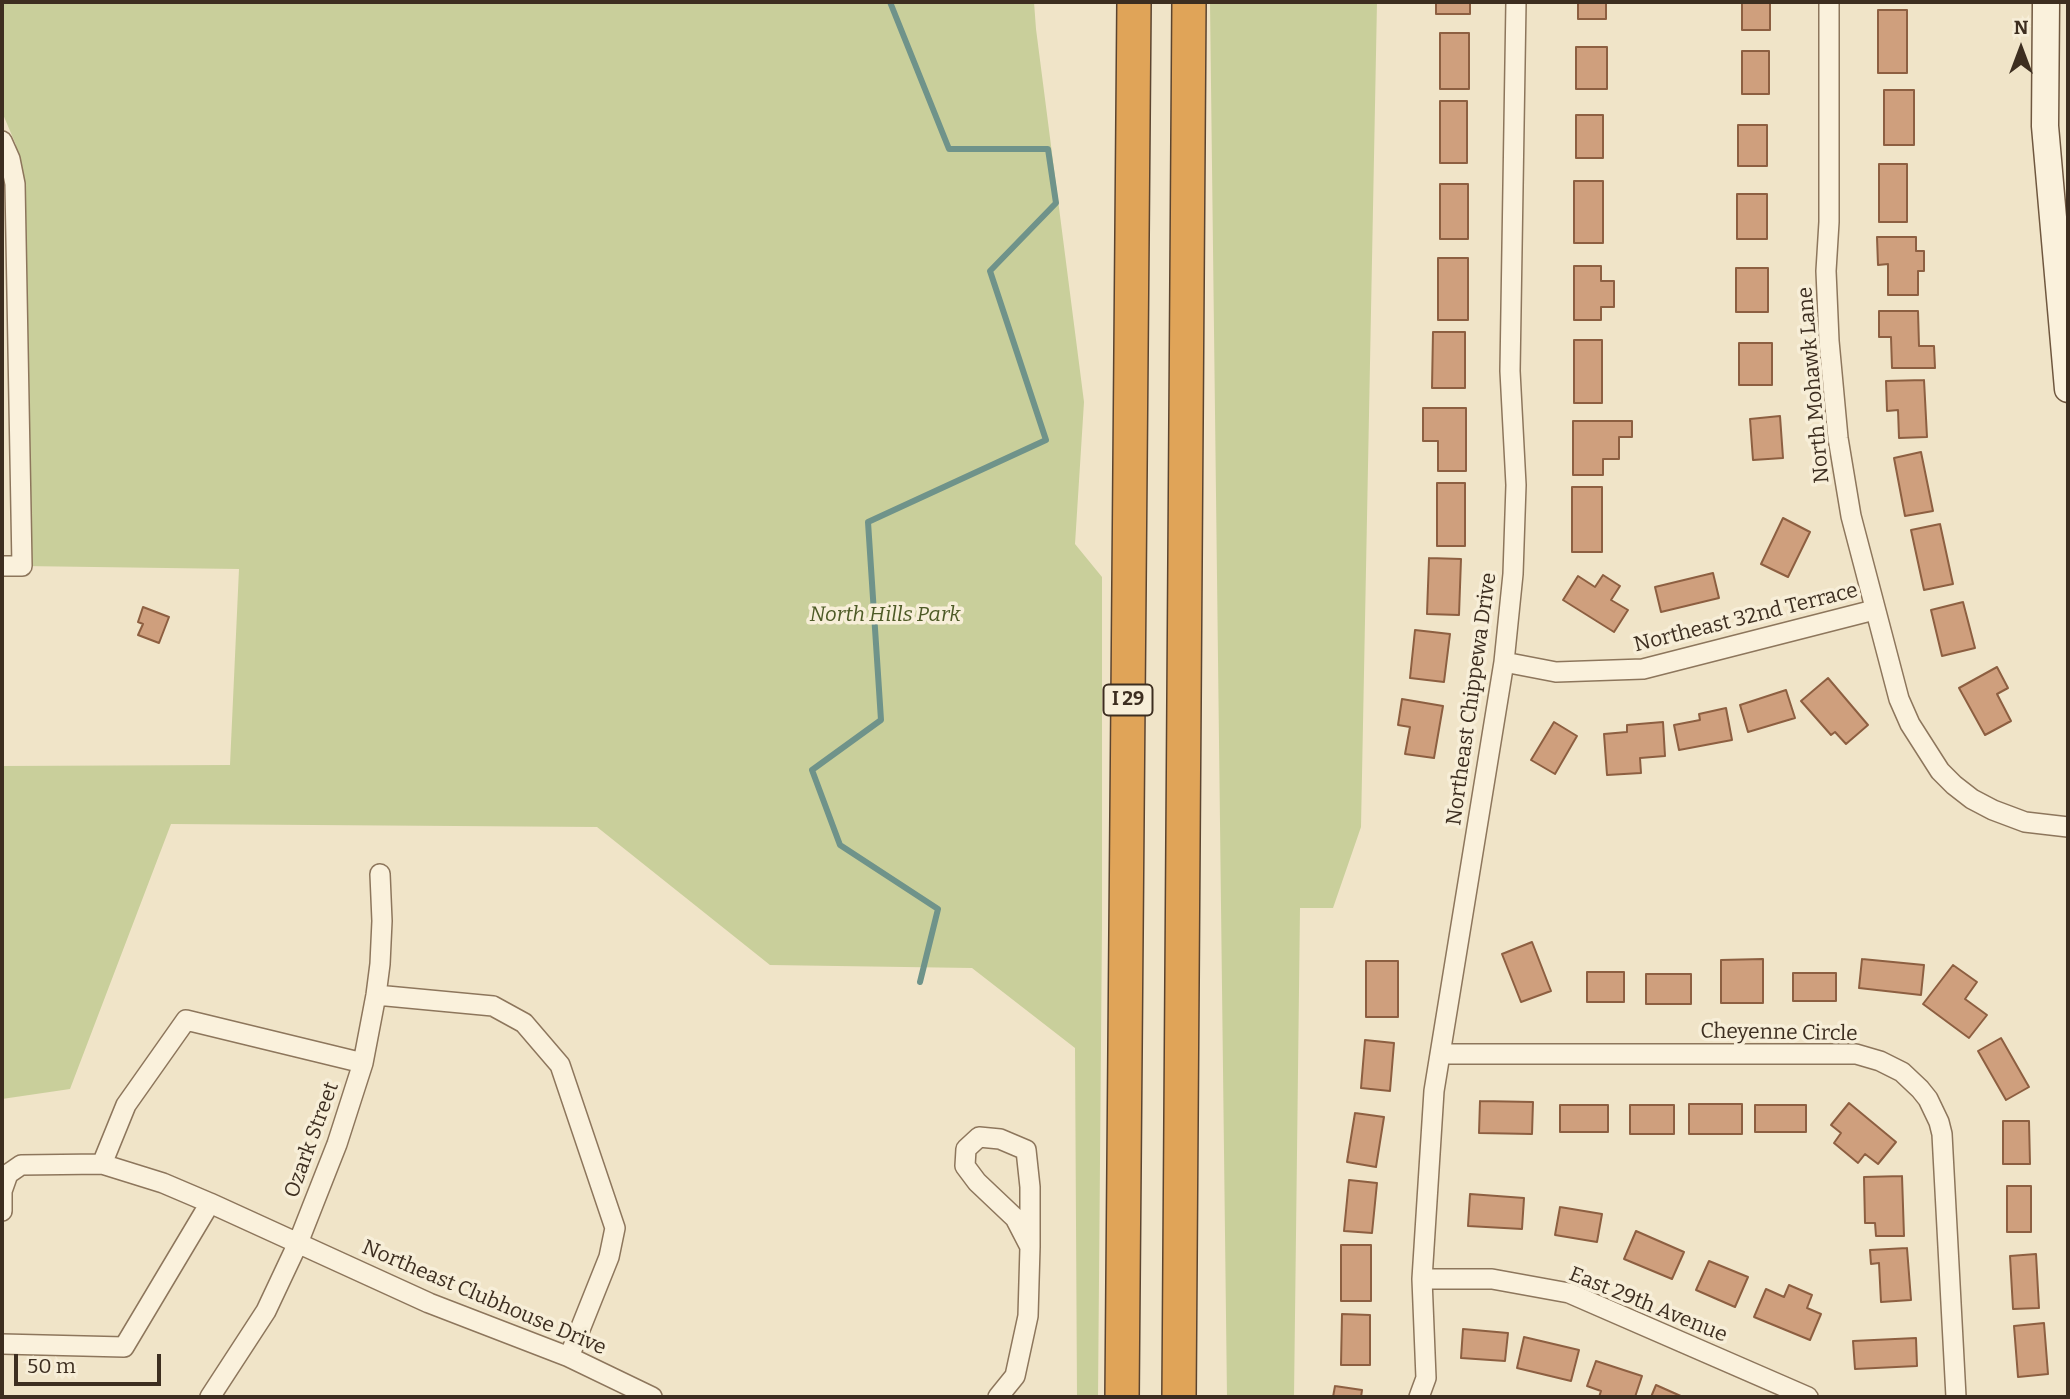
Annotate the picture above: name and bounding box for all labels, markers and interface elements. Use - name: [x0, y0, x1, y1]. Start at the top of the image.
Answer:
- north arrow: [1986, 14, 2056, 84]
- text: N: [2014, 16, 2028, 39]
- street label: North Mohawk Lane: [1793, 286, 1835, 484]
- street label: Northeast Chippewa Drive: [1442, 571, 1502, 827]
- street label: Northeast 32nd Terrace: [1631, 578, 1861, 658]
- park label: North Hills Park: [809, 602, 961, 628]
- road number: I 29: [1104, 684, 1152, 716]
- street label: Cheyenne Circle: [1700, 1019, 1858, 1047]
- street label: Ozark Street: [279, 1079, 345, 1201]
- street label: Northeast Clubhouse Drive: [358, 1235, 610, 1361]
- street label: East 29th Avenue: [1565, 1262, 1731, 1348]
- scale bar: [18, 1340, 164, 1384]
- text: 50 m: [27, 1353, 76, 1379]

